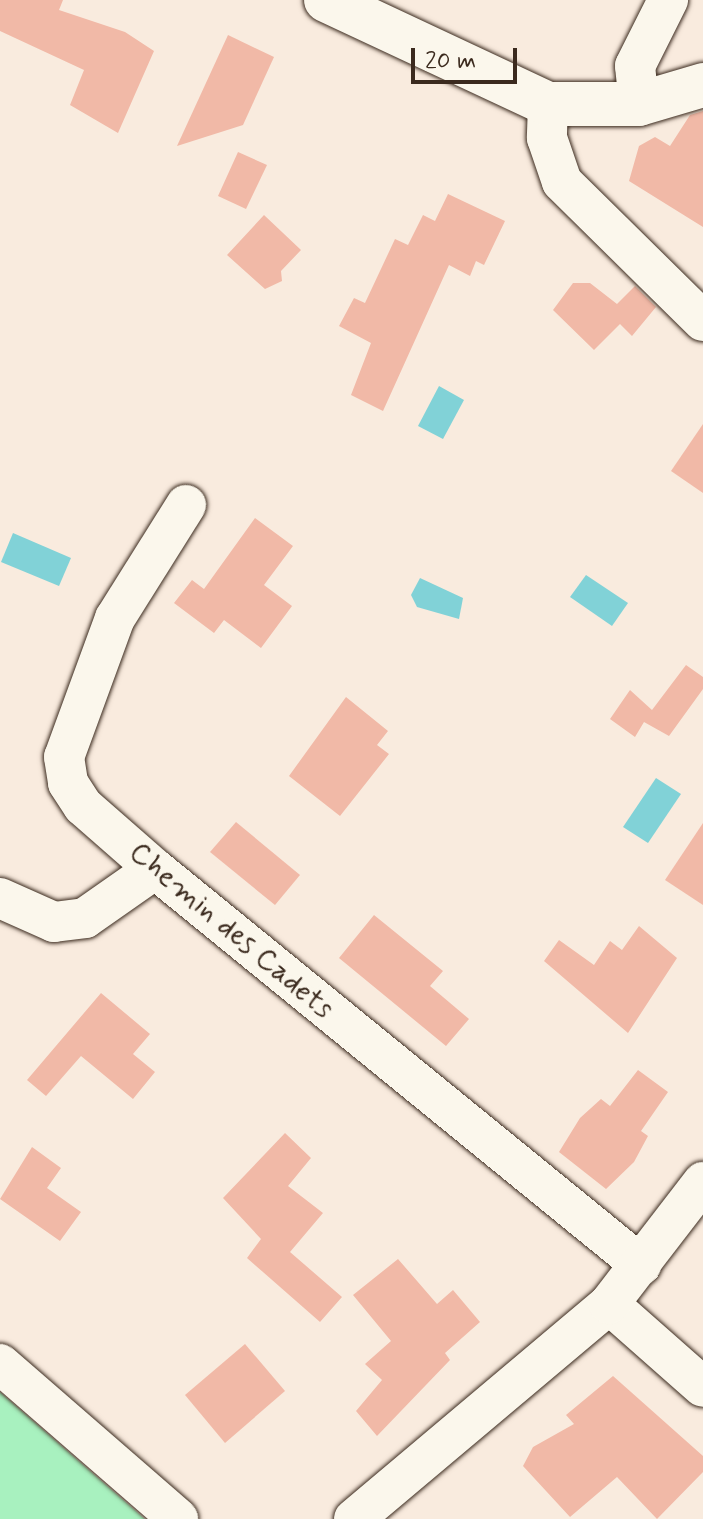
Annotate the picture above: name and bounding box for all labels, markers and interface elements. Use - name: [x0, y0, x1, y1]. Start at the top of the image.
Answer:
- scale bar: [415, 32, 521, 82]
- text: 20 m: [425, 46, 476, 77]
- street label: Chemin des Cadets: [121, 835, 341, 1027]

